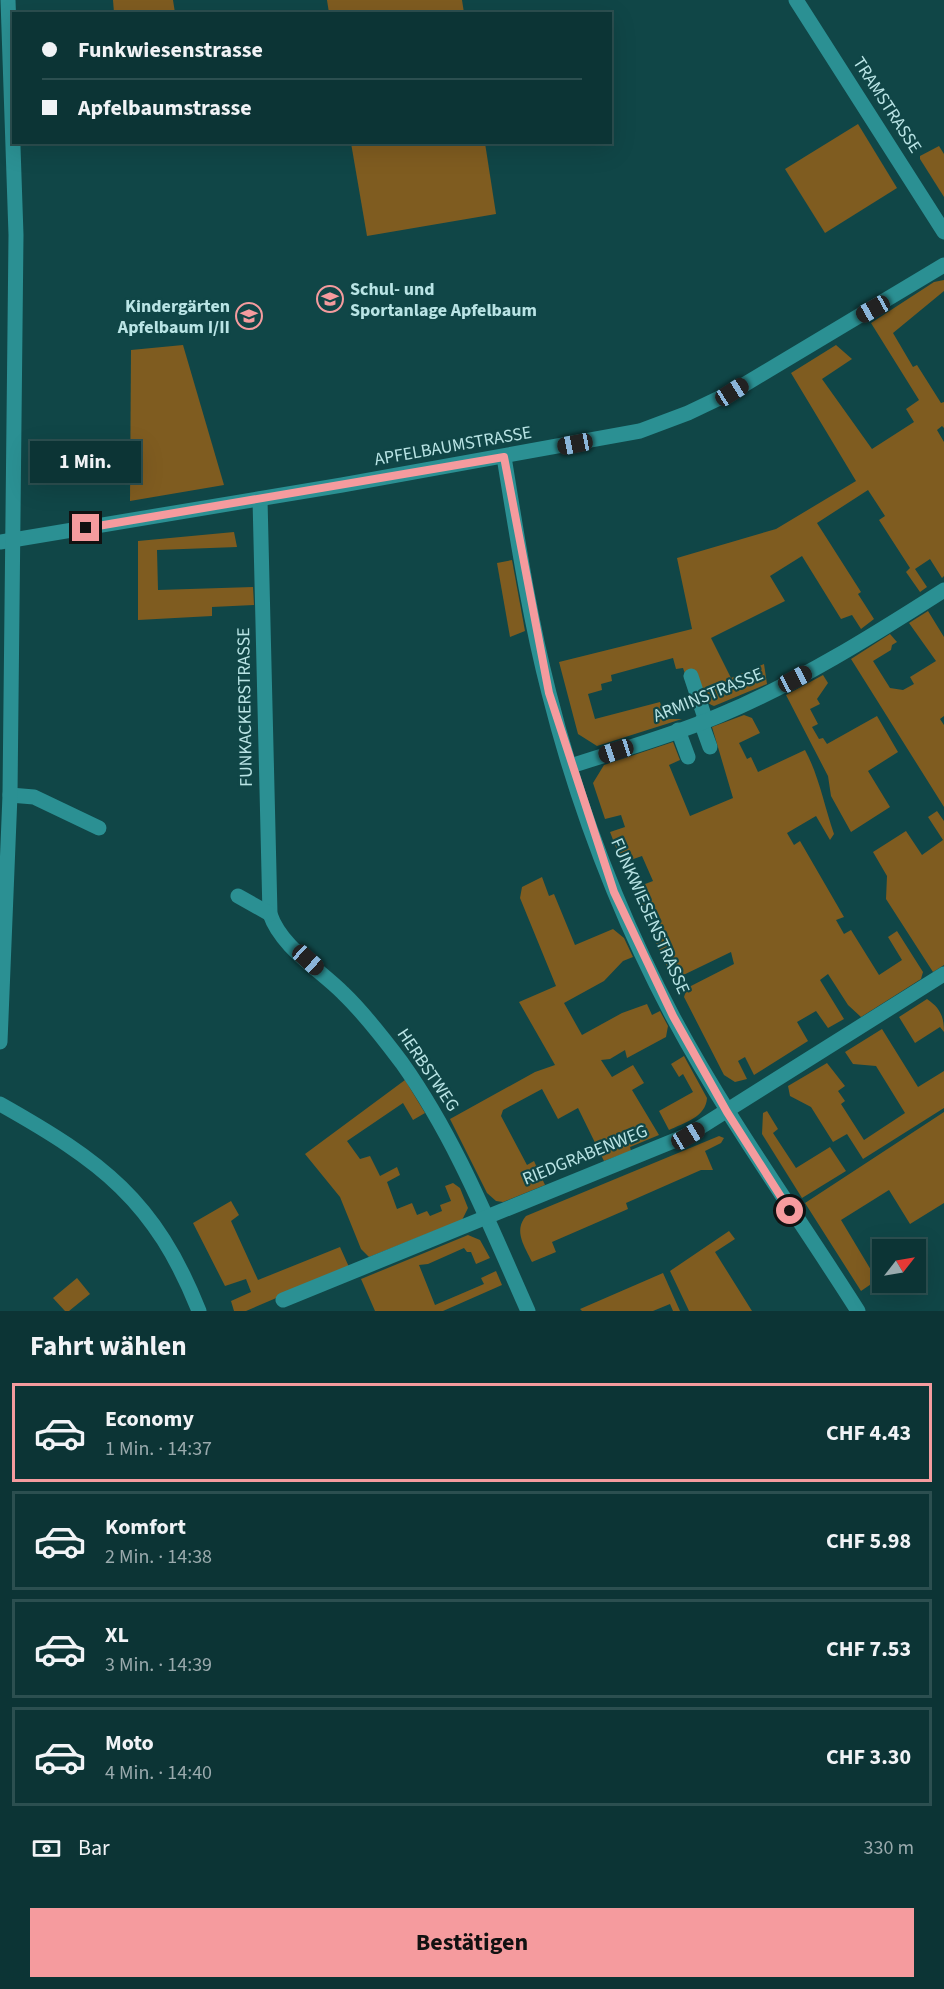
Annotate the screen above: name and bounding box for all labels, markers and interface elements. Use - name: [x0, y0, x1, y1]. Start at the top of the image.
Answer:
- text: Funkwiesenstrasse: [78, 34, 263, 66]
- street label: TRAMSTRASSE: [847, 52, 927, 158]
- text: Apfelbaumstrasse: [78, 92, 252, 124]
- place label: Schul- und Sportanlage Apfelbaum: [350, 277, 537, 323]
- school or university icon: Schul- und Sportanlage Apfelbaum: [315, 284, 345, 314]
- car: [853, 292, 893, 326]
- place label: Kindergärten Apfelbaum I/II: [117, 294, 230, 340]
- school or university icon: Kindergärten Apfelbaum I/II: [234, 301, 264, 331]
- car: [712, 375, 752, 409]
- street label: APFELBAUMSTRASSE: [372, 420, 534, 472]
- car: [556, 432, 594, 456]
- callout: 1 Min.: [31, 441, 142, 483]
- text: 1 Min.: [59, 448, 112, 476]
- route end: [72, 514, 99, 541]
- street label: FUNKACKERSTRASSE: [231, 627, 259, 787]
- street label: ARMINSTRASSE: [649, 662, 767, 728]
- car: [775, 663, 815, 695]
- car: [596, 737, 636, 765]
- street label: FUNKWIESENSTRASSE: [604, 834, 696, 998]
- car: [289, 941, 327, 979]
- street label: HERBSTWEG: [391, 1023, 465, 1117]
- street label: RIEDGRABENWEG: [519, 1118, 651, 1192]
- car: [668, 1119, 708, 1153]
- route start: [776, 1197, 803, 1224]
- north arrow: [872, 1239, 926, 1293]
- map controls: [872, 1239, 926, 1293]
- text: Fahrt wählen: [30, 1327, 187, 1366]
- text: Economy: [105, 1403, 194, 1435]
- icon: car: [33, 1406, 87, 1460]
- text: CHF 4.43: [826, 1417, 911, 1449]
- text: 1 Min. · 14:37: [105, 1435, 212, 1463]
- text: Komfort: [105, 1511, 186, 1543]
- icon: car: [33, 1514, 87, 1568]
- text: CHF 5.98: [826, 1525, 911, 1557]
- text: 2 Min. · 14:38: [105, 1543, 212, 1571]
- text: XL: [105, 1619, 129, 1651]
- icon: car: [33, 1622, 87, 1676]
- text: CHF 7.53: [826, 1633, 911, 1665]
- text: 3 Min. · 14:39: [105, 1651, 212, 1679]
- text: Moto: [105, 1727, 154, 1759]
- icon: car: [33, 1730, 87, 1784]
- text: CHF 3.30: [826, 1741, 911, 1773]
- text: 4 Min. · 14:40: [105, 1759, 212, 1787]
- icon: cash: [30, 1832, 63, 1865]
- text: Bar: [78, 1832, 110, 1864]
- text: 330 m: [864, 1834, 914, 1862]
- button: Bestätigen: [30, 1908, 914, 1977]

